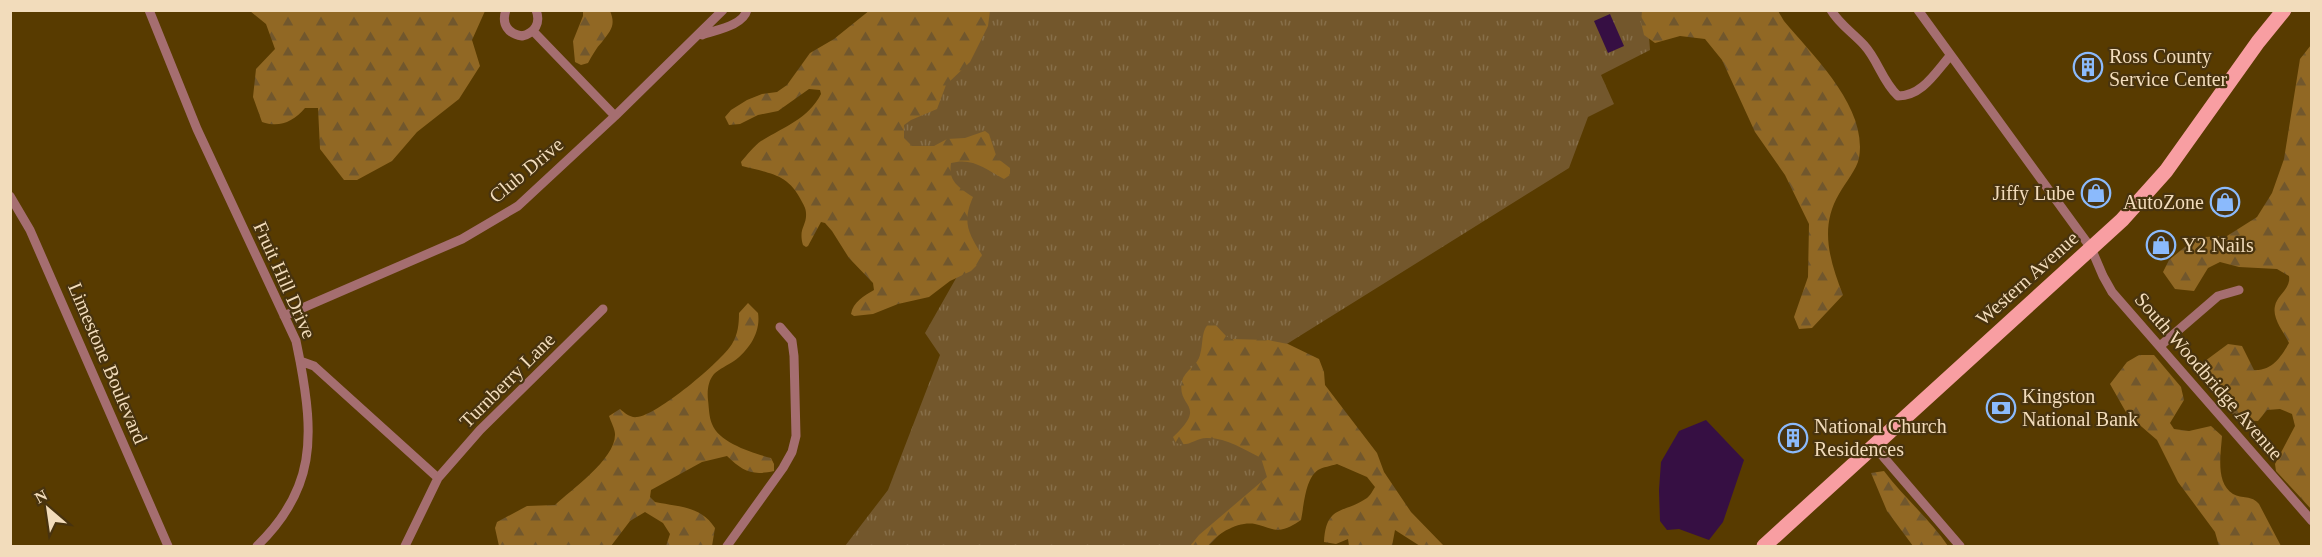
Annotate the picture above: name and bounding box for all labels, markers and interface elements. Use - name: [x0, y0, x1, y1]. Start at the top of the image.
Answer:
- place label: Ross County Service Center: [2109, 45, 2228, 90]
- building icon: Ross County Service Center: [2072, 51, 2104, 83]
- street label: Club Drive: [485, 133, 567, 207]
- shop icon: Jiffy Lube: [2080, 177, 2112, 209]
- place label: Jiffy Lube: [1993, 182, 2075, 205]
- shop icon: AutoZone: [2209, 186, 2241, 218]
- place label: AutoZone: [2123, 191, 2204, 213]
- street label: Fruit Hill Drive: [249, 218, 321, 342]
- street label: Western Avenue: [1971, 226, 2083, 330]
- shop icon: Y2 Nails: [2145, 229, 2177, 261]
- place label: Y2 Nails: [2182, 234, 2254, 256]
- street label: Limestone Boulevard: [64, 279, 152, 447]
- street label: South Woodbridge Avenue: [2130, 288, 2288, 465]
- street label: Turnberry Lane: [455, 328, 560, 433]
- place label: Kingston National Bank: [2022, 385, 2138, 430]
- bank icon: Kingston National Bank: [1985, 392, 2017, 424]
- place label: National Church Residences: [1814, 415, 1947, 460]
- building icon: National Church Residences: [1777, 422, 1809, 454]
- north arrow: [18, 479, 78, 539]
- text: N: [32, 486, 51, 507]

